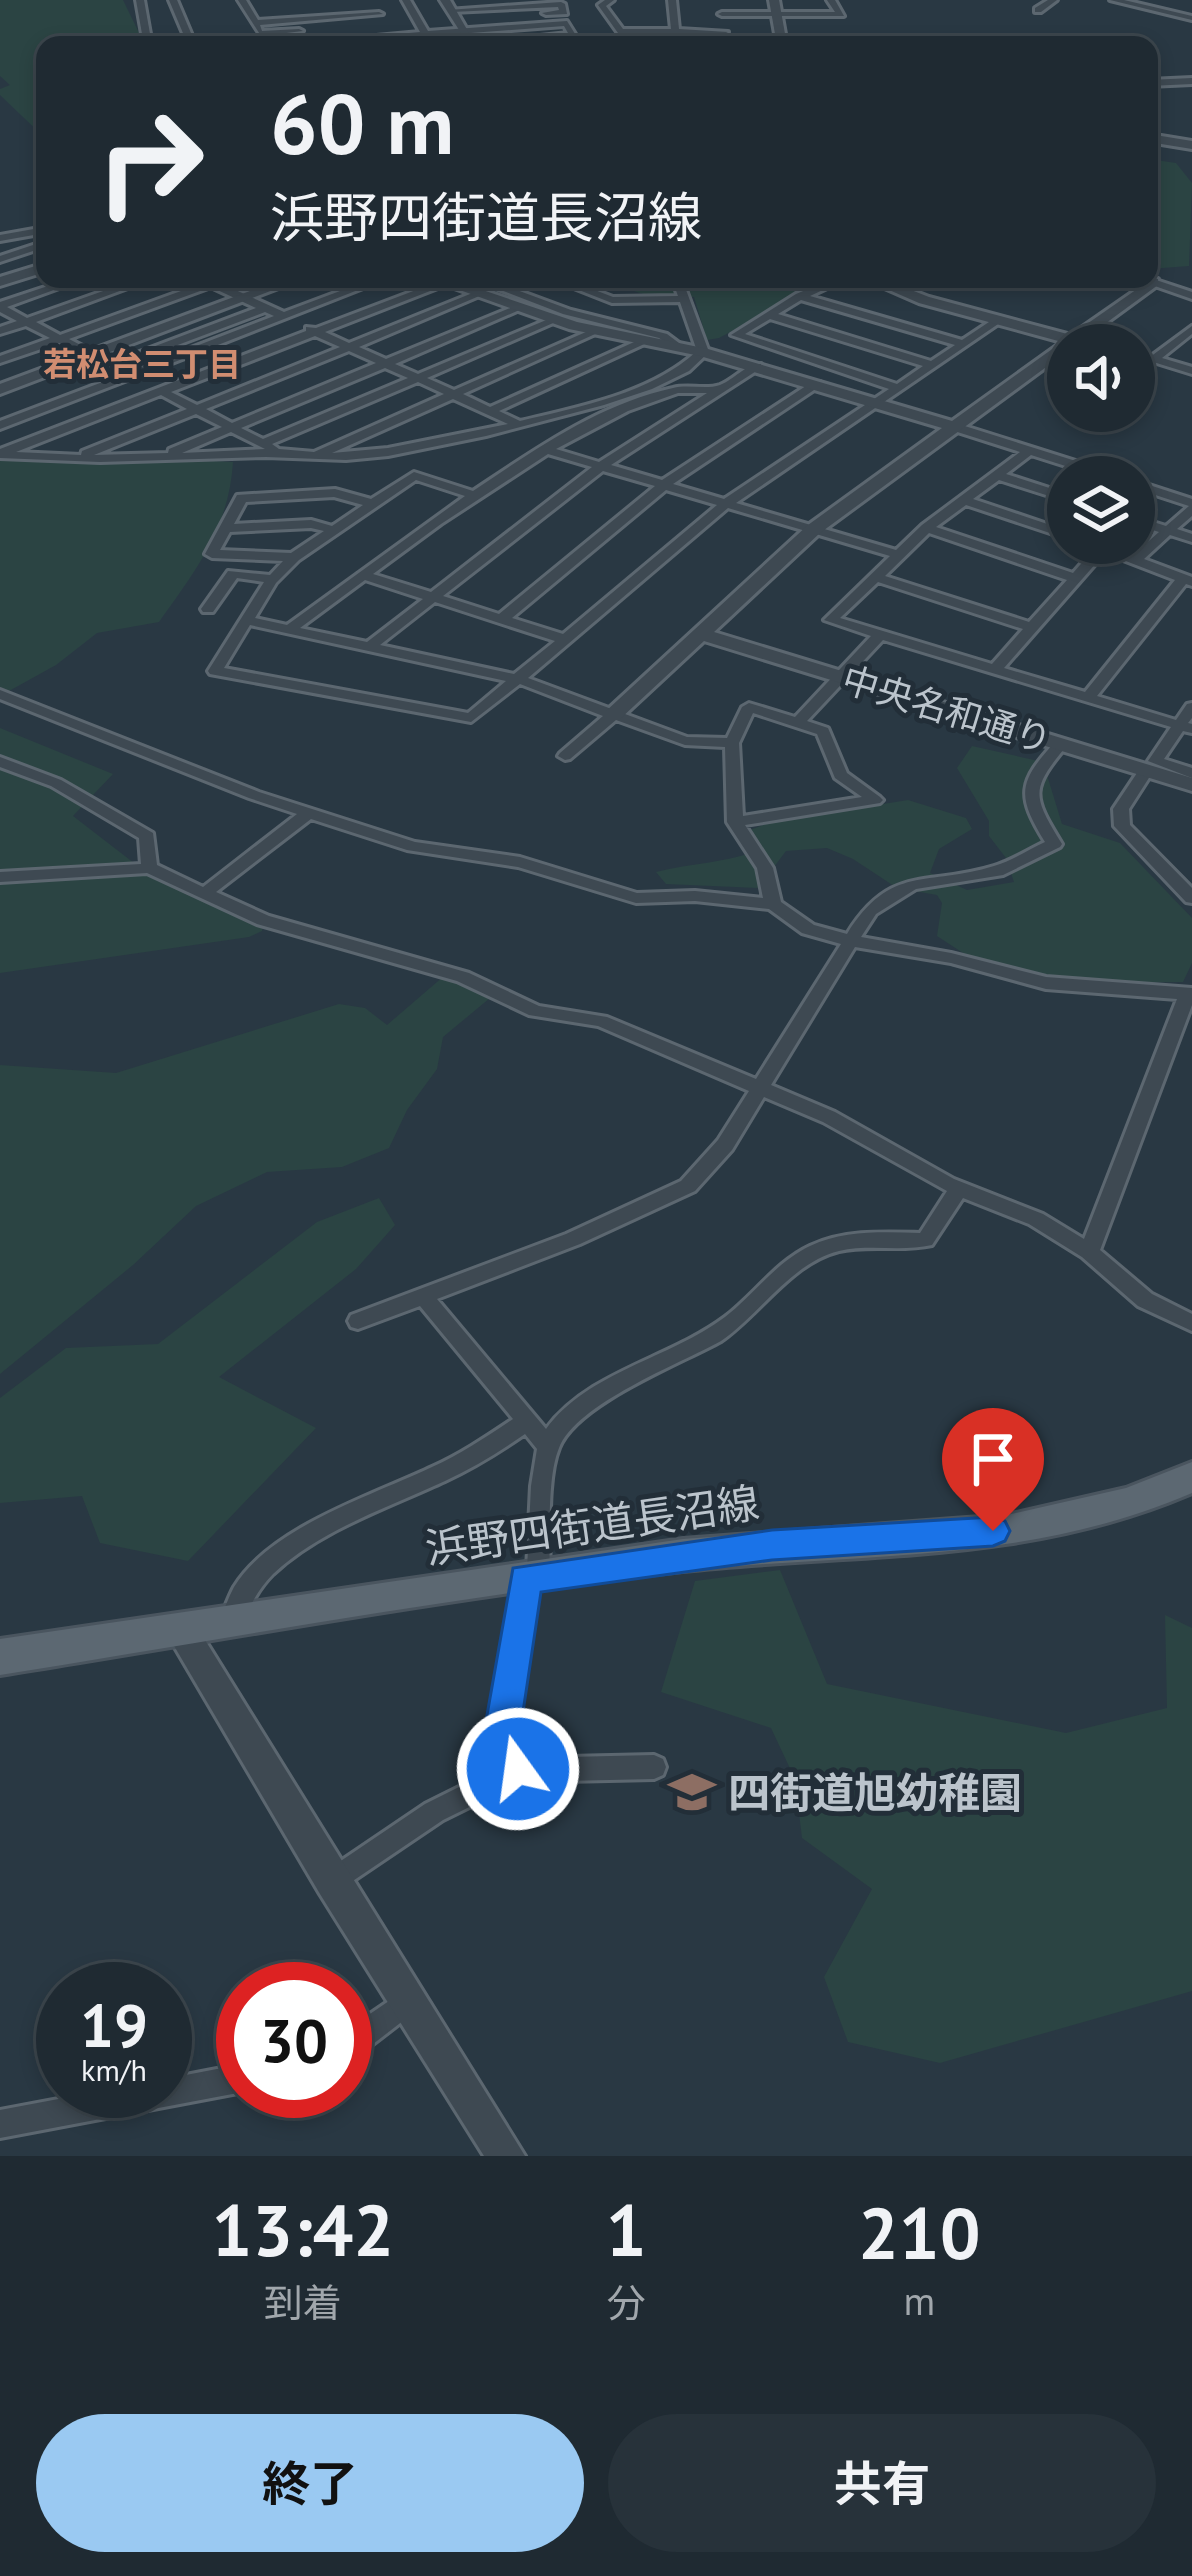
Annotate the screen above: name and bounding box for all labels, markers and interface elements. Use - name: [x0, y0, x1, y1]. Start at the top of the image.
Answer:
- text: 60 m: [270, 68, 454, 177]
- icon: right: [72, 84, 228, 240]
- text: 浜野四街道長沼線: [270, 182, 702, 252]
- map controls: [1047, 324, 1155, 564]
- button: sound: [1047, 324, 1155, 432]
- district label: 若松台三丁目: [43, 342, 241, 385]
- button: layers: [1047, 456, 1155, 564]
- street label: 中央名和通り: [837, 655, 1057, 763]
- pin: [942, 1408, 1044, 1531]
- icon: arrive: [960, 1426, 1026, 1492]
- street label: 浜野四街道長沼線: [422, 1474, 762, 1576]
- position arrow: [455, 1706, 581, 1832]
- place label: 四街道旭幼稚園: [728, 1765, 1022, 1820]
- school or university icon: 四街道旭幼稚園: [667, 1767, 717, 1817]
- speed limit sign: 30: [216, 1962, 372, 2118]
- text: 19: [80, 1986, 148, 2064]
- text: km/h: [81, 2050, 147, 2089]
- text: 13:42: [212, 2183, 394, 2276]
- text: 1: [606, 2183, 647, 2276]
- text: 210: [858, 2186, 980, 2279]
- text: m: [903, 2275, 935, 2326]
- text: 到着: [264, 2277, 342, 2328]
- text: 分: [607, 2277, 646, 2328]
- button: 終了: [36, 2414, 584, 2552]
- button: 共有: [608, 2414, 1156, 2552]

